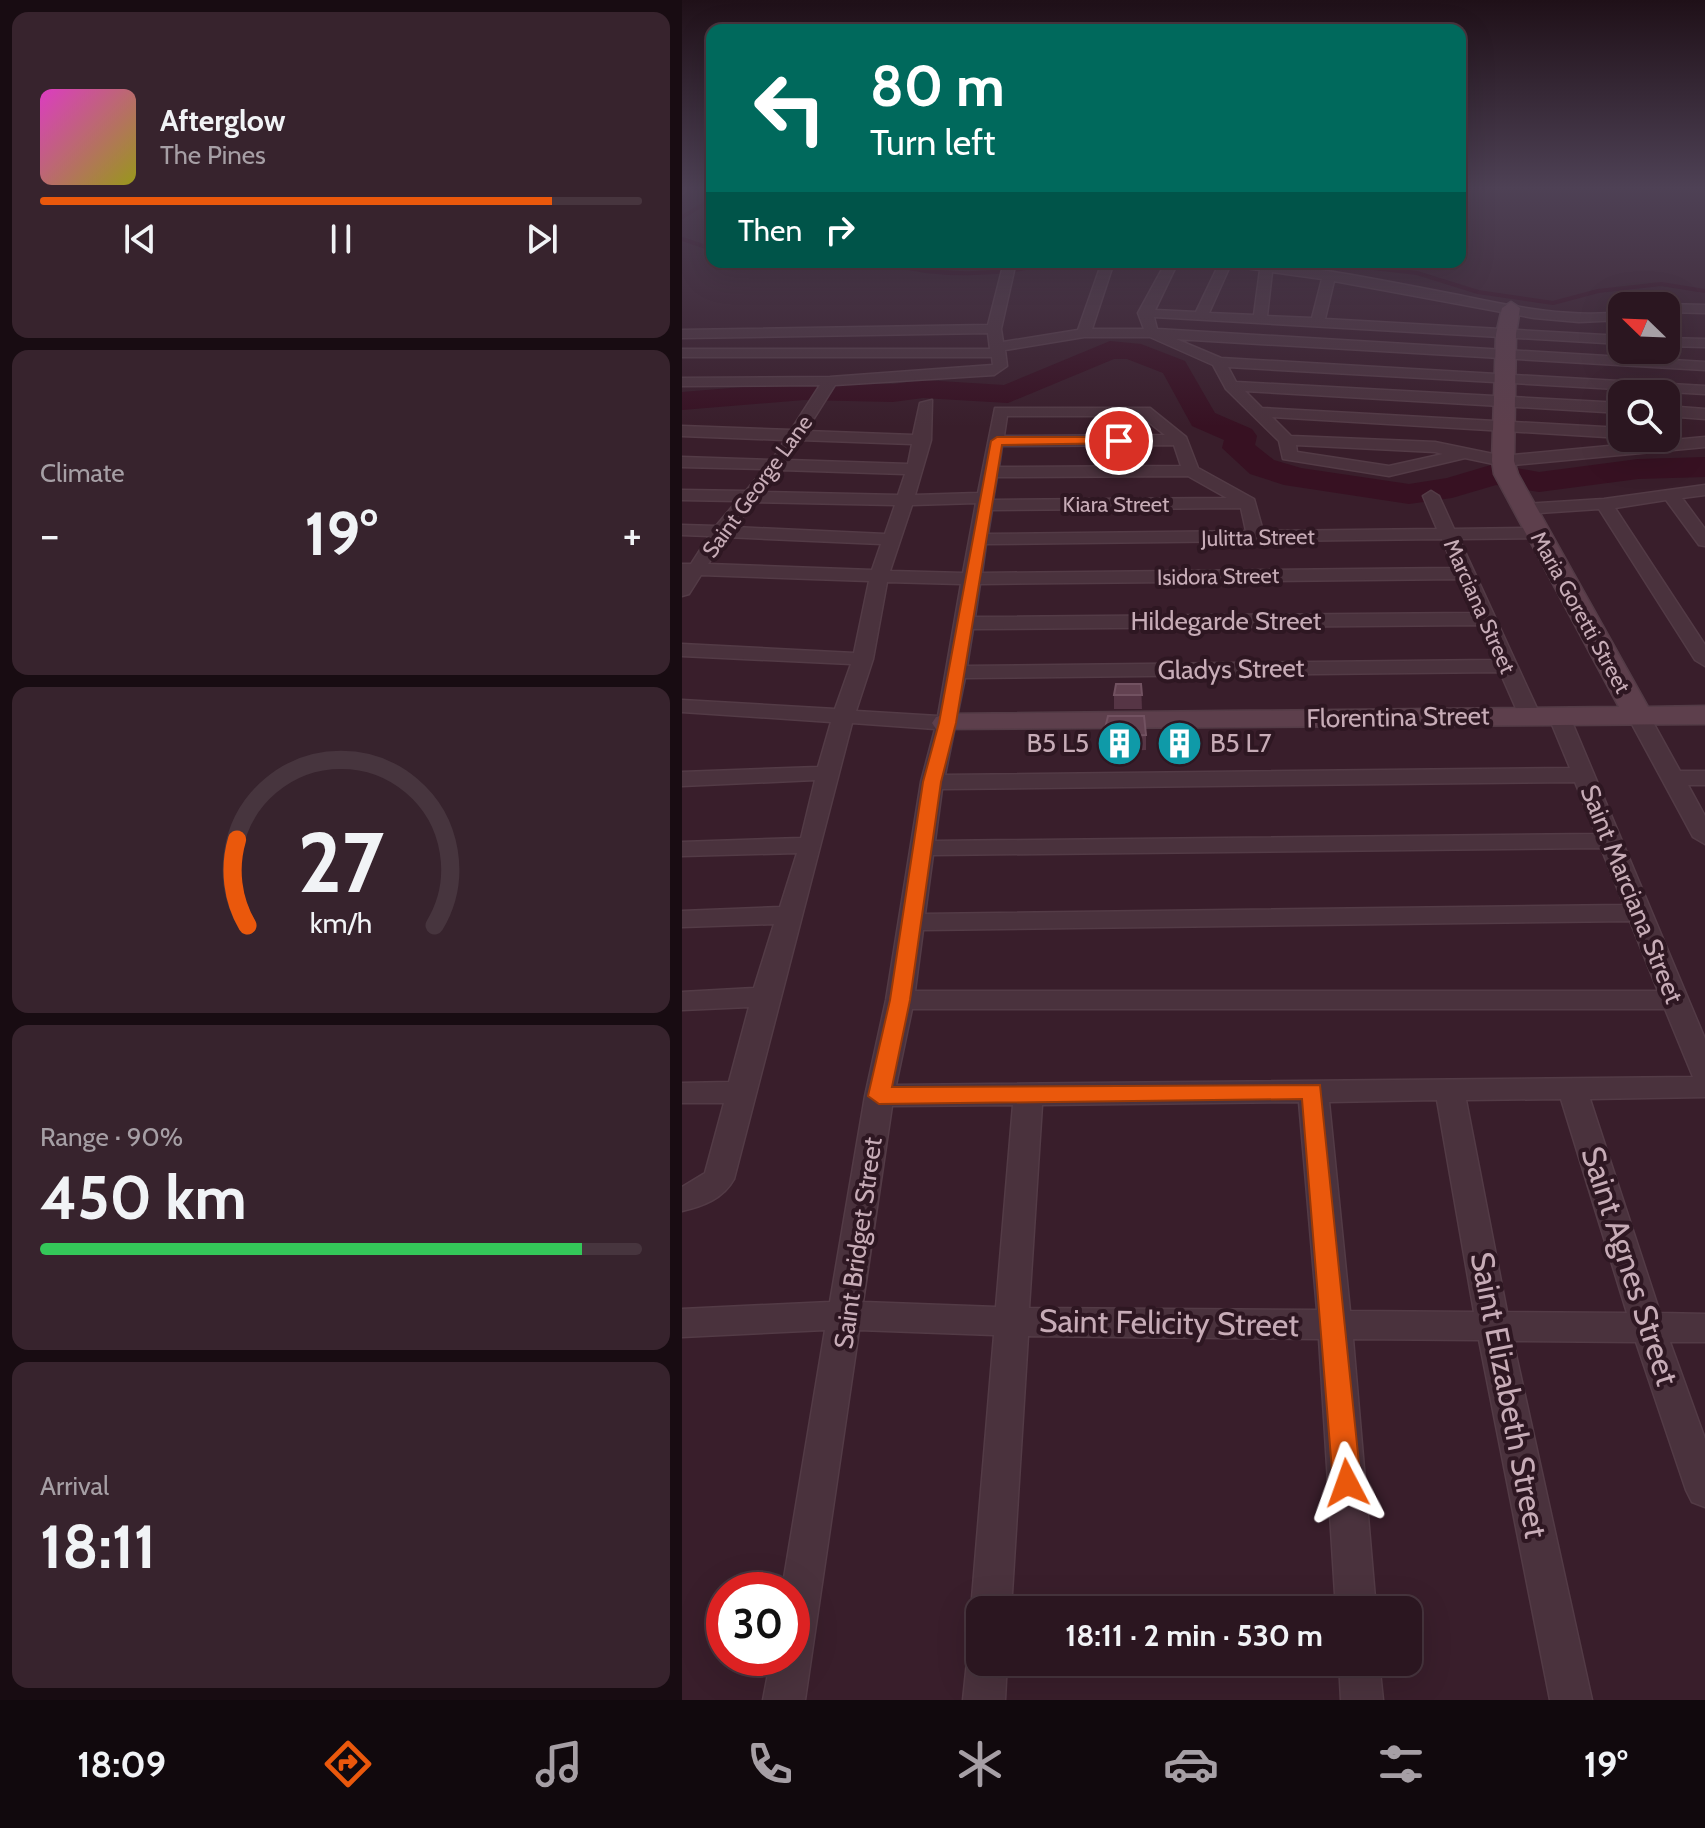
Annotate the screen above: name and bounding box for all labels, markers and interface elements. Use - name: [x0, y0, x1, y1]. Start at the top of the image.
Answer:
- text: 80 m: [870, 52, 1005, 120]
- icon: left: [738, 56, 842, 160]
- text: Afterglow: [160, 102, 286, 139]
- text: Turn left: [870, 120, 995, 164]
- text: The Pines: [160, 139, 266, 171]
- icon: right: [818, 208, 862, 252]
- text: Then: [738, 212, 802, 249]
- icon: previous: [118, 217, 162, 261]
- icon: pause: [319, 217, 363, 261]
- icon: next: [520, 217, 564, 261]
- north arrow: [1608, 292, 1680, 364]
- map controls: [1608, 292, 1680, 452]
- button: search: [1608, 380, 1680, 452]
- pin: [1085, 407, 1153, 475]
- street label: Saint George Lane: [697, 410, 818, 563]
- icon: arrive: [1097, 419, 1141, 463]
- text: Climate: [40, 457, 125, 489]
- street label: Kiara Street: [1062, 491, 1170, 518]
- text: 19°: [304, 497, 378, 570]
- text: −: [40, 508, 59, 561]
- text: +: [623, 508, 642, 561]
- street label: Julitta Street: [1200, 523, 1316, 552]
- street label: Maria Goretti Street: [1525, 526, 1637, 698]
- street label: Marciana Street: [1438, 535, 1522, 678]
- street label: Isidora Street: [1157, 562, 1280, 591]
- street label: Hildegarde Street: [1130, 605, 1322, 637]
- street label: Gladys Street: [1157, 652, 1305, 686]
- street label: Florentina Street: [1306, 699, 1490, 735]
- building icon: B5 L5: [1096, 719, 1144, 767]
- building icon: B5 L7: [1155, 719, 1203, 767]
- place label: B5 L5: [1026, 727, 1089, 759]
- place label: B5 L7: [1210, 727, 1272, 759]
- street label: Saint Marciana Street: [1574, 780, 1691, 1008]
- text: 27: [298, 812, 384, 913]
- text: km/h: [310, 905, 372, 940]
- text: Range · 90%: [40, 1121, 183, 1153]
- street label: Saint Bridget Street: [827, 1135, 889, 1351]
- street label: Saint Agnes Street: [1573, 1142, 1688, 1390]
- text: 450 km: [40, 1161, 247, 1234]
- street label: Saint Elizabeth Street: [1463, 1249, 1556, 1541]
- street label: Saint Felicity Street: [1039, 1301, 1300, 1344]
- position arrow: [1305, 1441, 1389, 1525]
- text: Arrival: [40, 1470, 109, 1502]
- text: 18:11: [40, 1510, 156, 1583]
- speed limit sign: 30: [706, 1572, 810, 1676]
- text: 18:11 · 2 min · 530 m: [1065, 1617, 1323, 1654]
- icon: directions: [320, 1736, 376, 1792]
- icon: music: [531, 1736, 587, 1792]
- icon: phone: [742, 1736, 798, 1792]
- icon: climate: [952, 1736, 1008, 1792]
- icon: car: [1163, 1736, 1219, 1792]
- icon: filters: [1373, 1736, 1429, 1792]
- text: 18:09: [77, 1742, 166, 1786]
- text: 19°: [1584, 1742, 1628, 1786]

